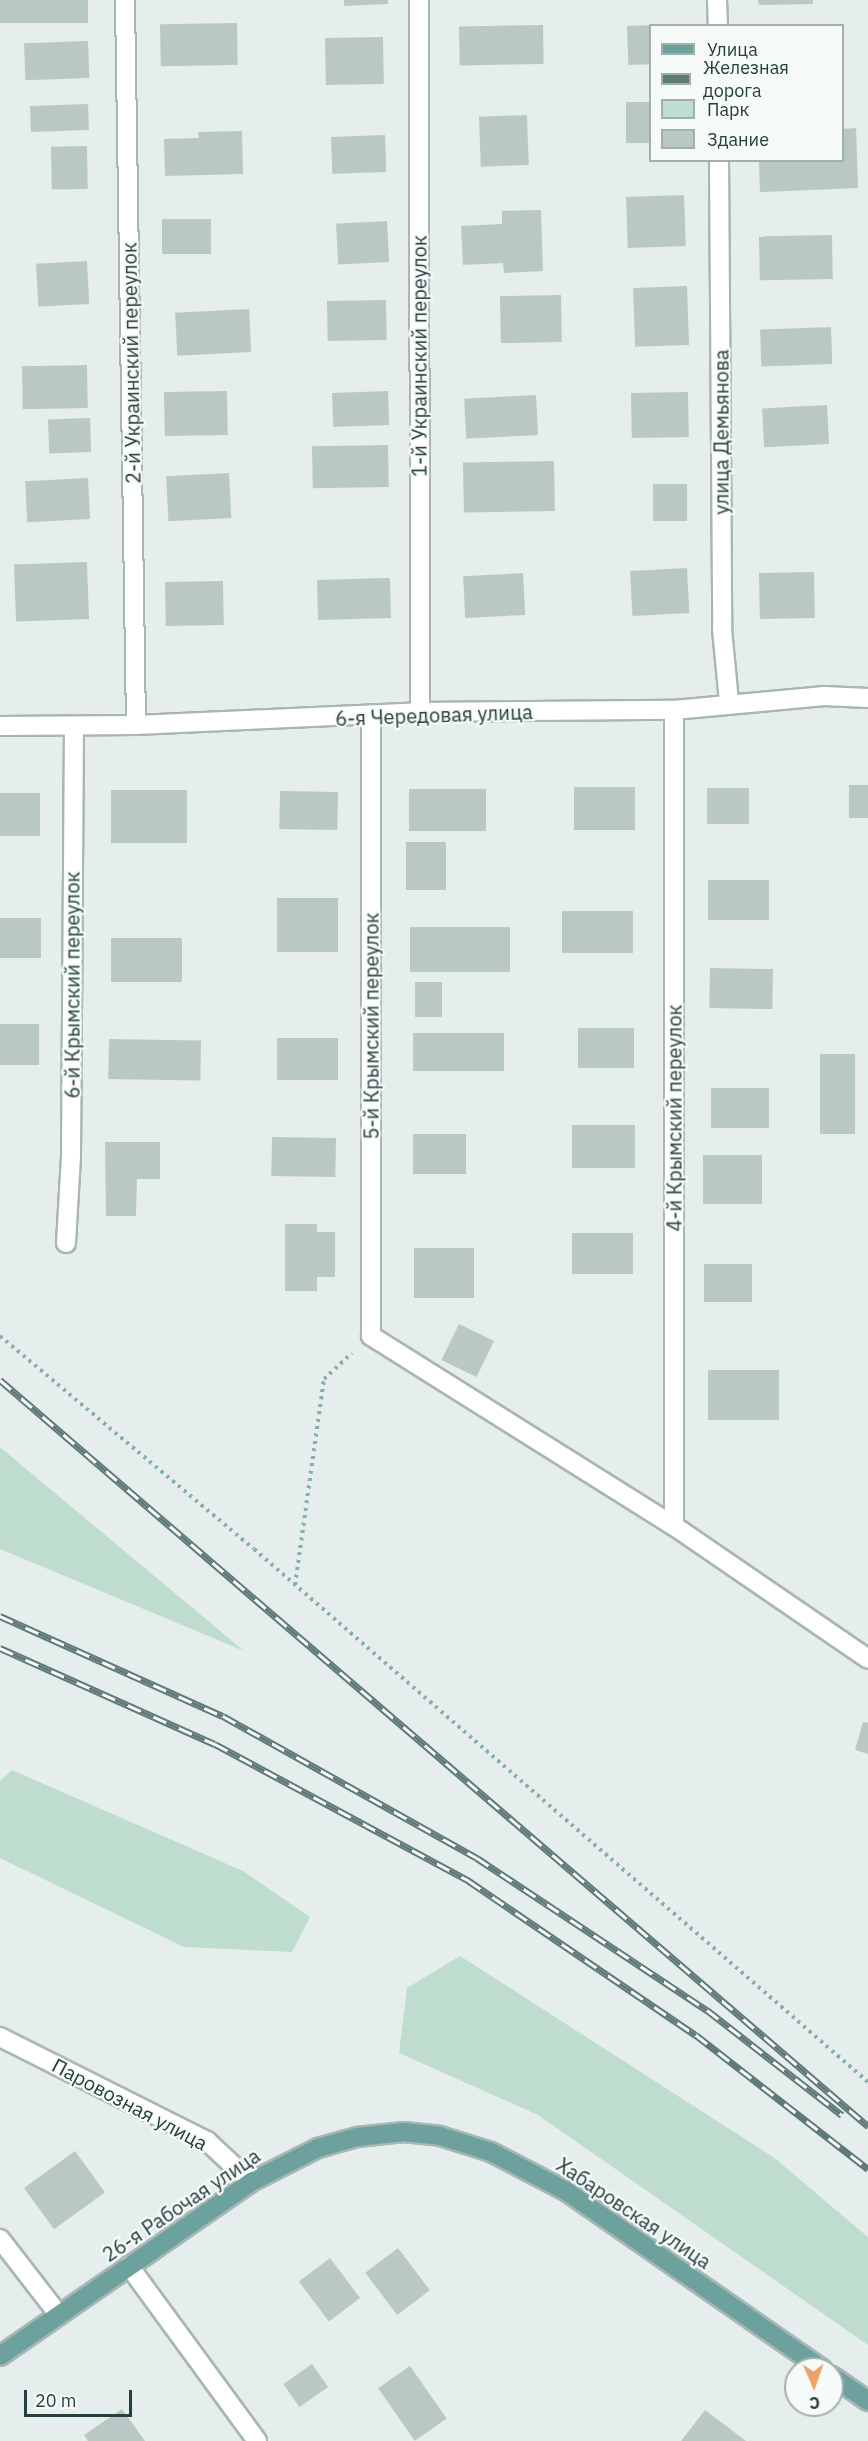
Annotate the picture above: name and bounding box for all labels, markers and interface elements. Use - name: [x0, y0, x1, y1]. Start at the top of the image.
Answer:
- legend: [649, 24, 844, 162]
- text: Улица: [707, 38, 758, 61]
- text: Железная дорога: [703, 56, 789, 102]
- text: Парк: [707, 98, 749, 121]
- text: Здание: [707, 128, 769, 151]
- street label: 1-й Украинский переулок: [407, 235, 431, 477]
- street label: 2-й Украинский переулок: [117, 242, 145, 484]
- street label: улица Демьянова: [709, 349, 733, 515]
- street label: 6-я Чередовая улица: [335, 700, 533, 730]
- street label: 6-й Крымский переулок: [60, 871, 84, 1099]
- street label: 5-й Крымский переулок: [359, 912, 383, 1140]
- street label: 4-й Крымский переулок: [662, 1004, 686, 1232]
- street label: Паровозная улица: [48, 2053, 212, 2155]
- street label: 26-я Рабочая улица: [98, 2143, 264, 2267]
- street label: Хабаровская улица: [552, 2152, 716, 2274]
- north arrow: [784, 2357, 844, 2417]
- scale bar: [27, 2378, 135, 2416]
- text: 20 m: [35, 2389, 77, 2412]
- text: С: [809, 2393, 820, 2413]

